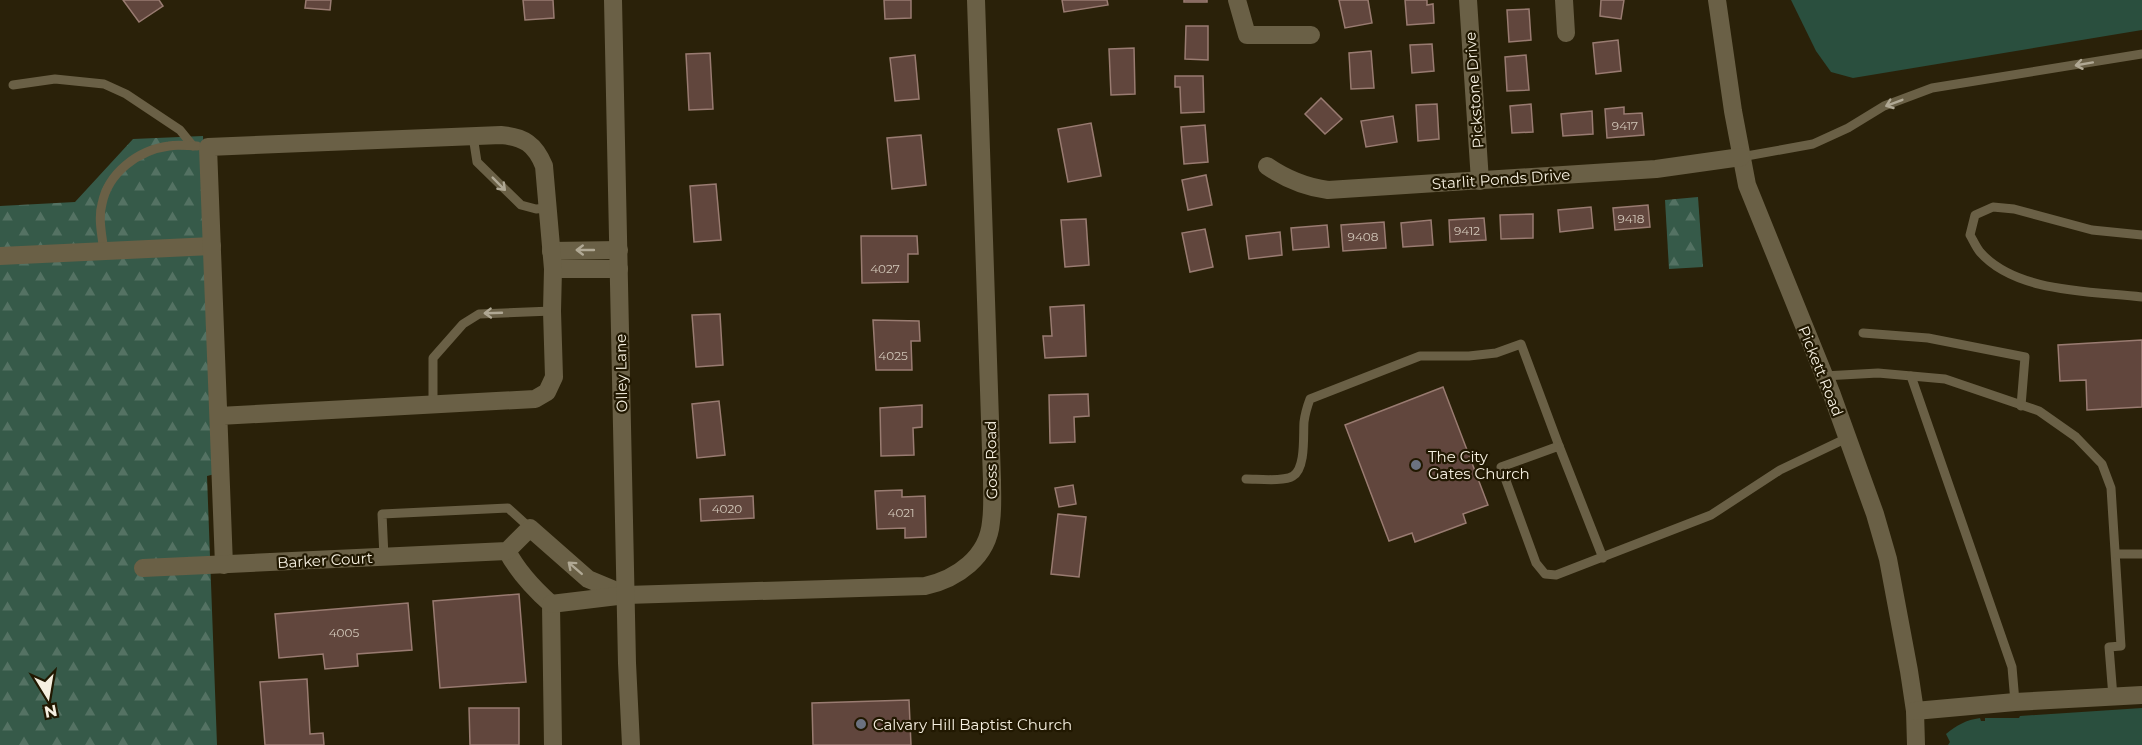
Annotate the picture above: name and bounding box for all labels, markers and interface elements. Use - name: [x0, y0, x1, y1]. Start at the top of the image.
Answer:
- street label: Pickstone Drive: [1460, 31, 1488, 149]
- one-way arrow: [2075, 58, 2095, 69]
- one-way arrow: [1885, 98, 1904, 109]
- house number: 9417: [1612, 118, 1638, 133]
- street label: Starlit Ponds Drive: [1431, 165, 1571, 193]
- one-way arrow: [492, 176, 507, 191]
- house number: 9418: [1618, 211, 1645, 226]
- house number: 9412: [1454, 223, 1480, 238]
- house number: 9408: [1348, 229, 1379, 244]
- one-way arrow: [575, 244, 595, 256]
- house number: 4027: [870, 261, 900, 276]
- one-way arrow: [484, 308, 504, 319]
- street label: Pickett Road: [1794, 323, 1848, 419]
- street label: Olley Lane: [611, 334, 631, 412]
- house number: 4025: [878, 348, 908, 363]
- street label: Goss Road: [981, 420, 1001, 500]
- place label: The City Gates Church: [1428, 447, 1530, 483]
- marker: The City Gates Church: [1409, 458, 1423, 472]
- house number: 4020: [712, 501, 742, 516]
- house number: 4021: [887, 505, 915, 520]
- street label: Barker Court: [277, 548, 373, 572]
- one-way arrow: [567, 561, 583, 574]
- house number: 4005: [329, 625, 360, 640]
- north arrow: [18, 667, 78, 727]
- text: N: [43, 701, 59, 722]
- place label: Calvary Hill Baptist Church: [873, 715, 1072, 734]
- marker: Calvary Hill Baptist Church: [854, 717, 868, 731]

